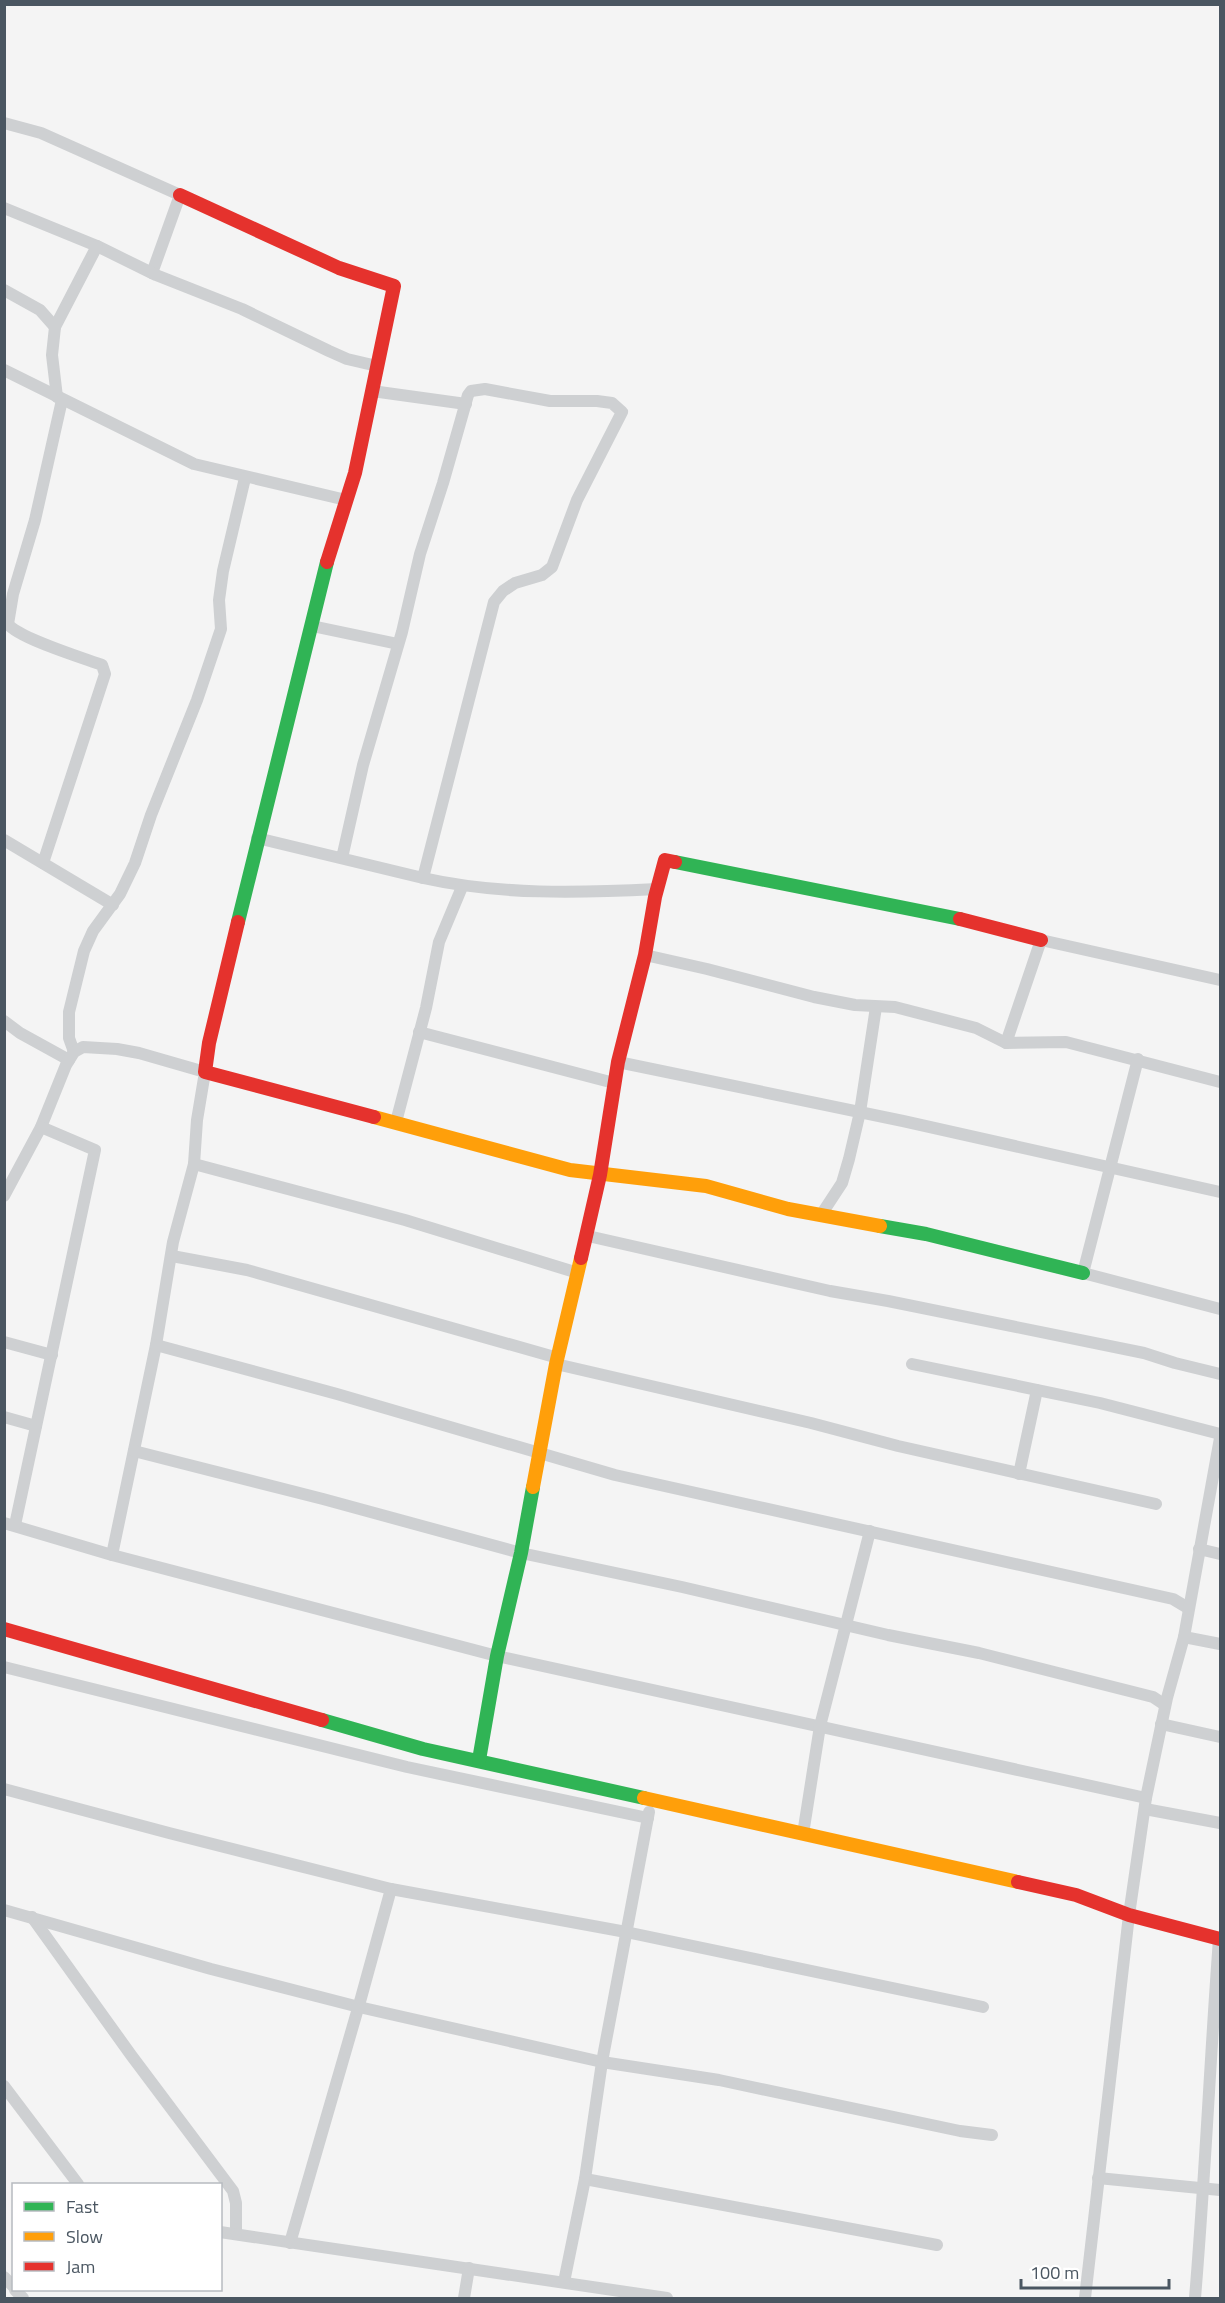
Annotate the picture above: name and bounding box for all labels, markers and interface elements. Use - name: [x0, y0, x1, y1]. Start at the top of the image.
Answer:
- legend: [12, 2183, 222, 2291]
- text: Fast: [66, 2193, 99, 2220]
- text: Slow: [66, 2223, 103, 2250]
- scale bar: [1021, 2252, 1170, 2290]
- text: Jam: [66, 2253, 95, 2280]
- text: 100 m: [1030, 2259, 1079, 2286]

